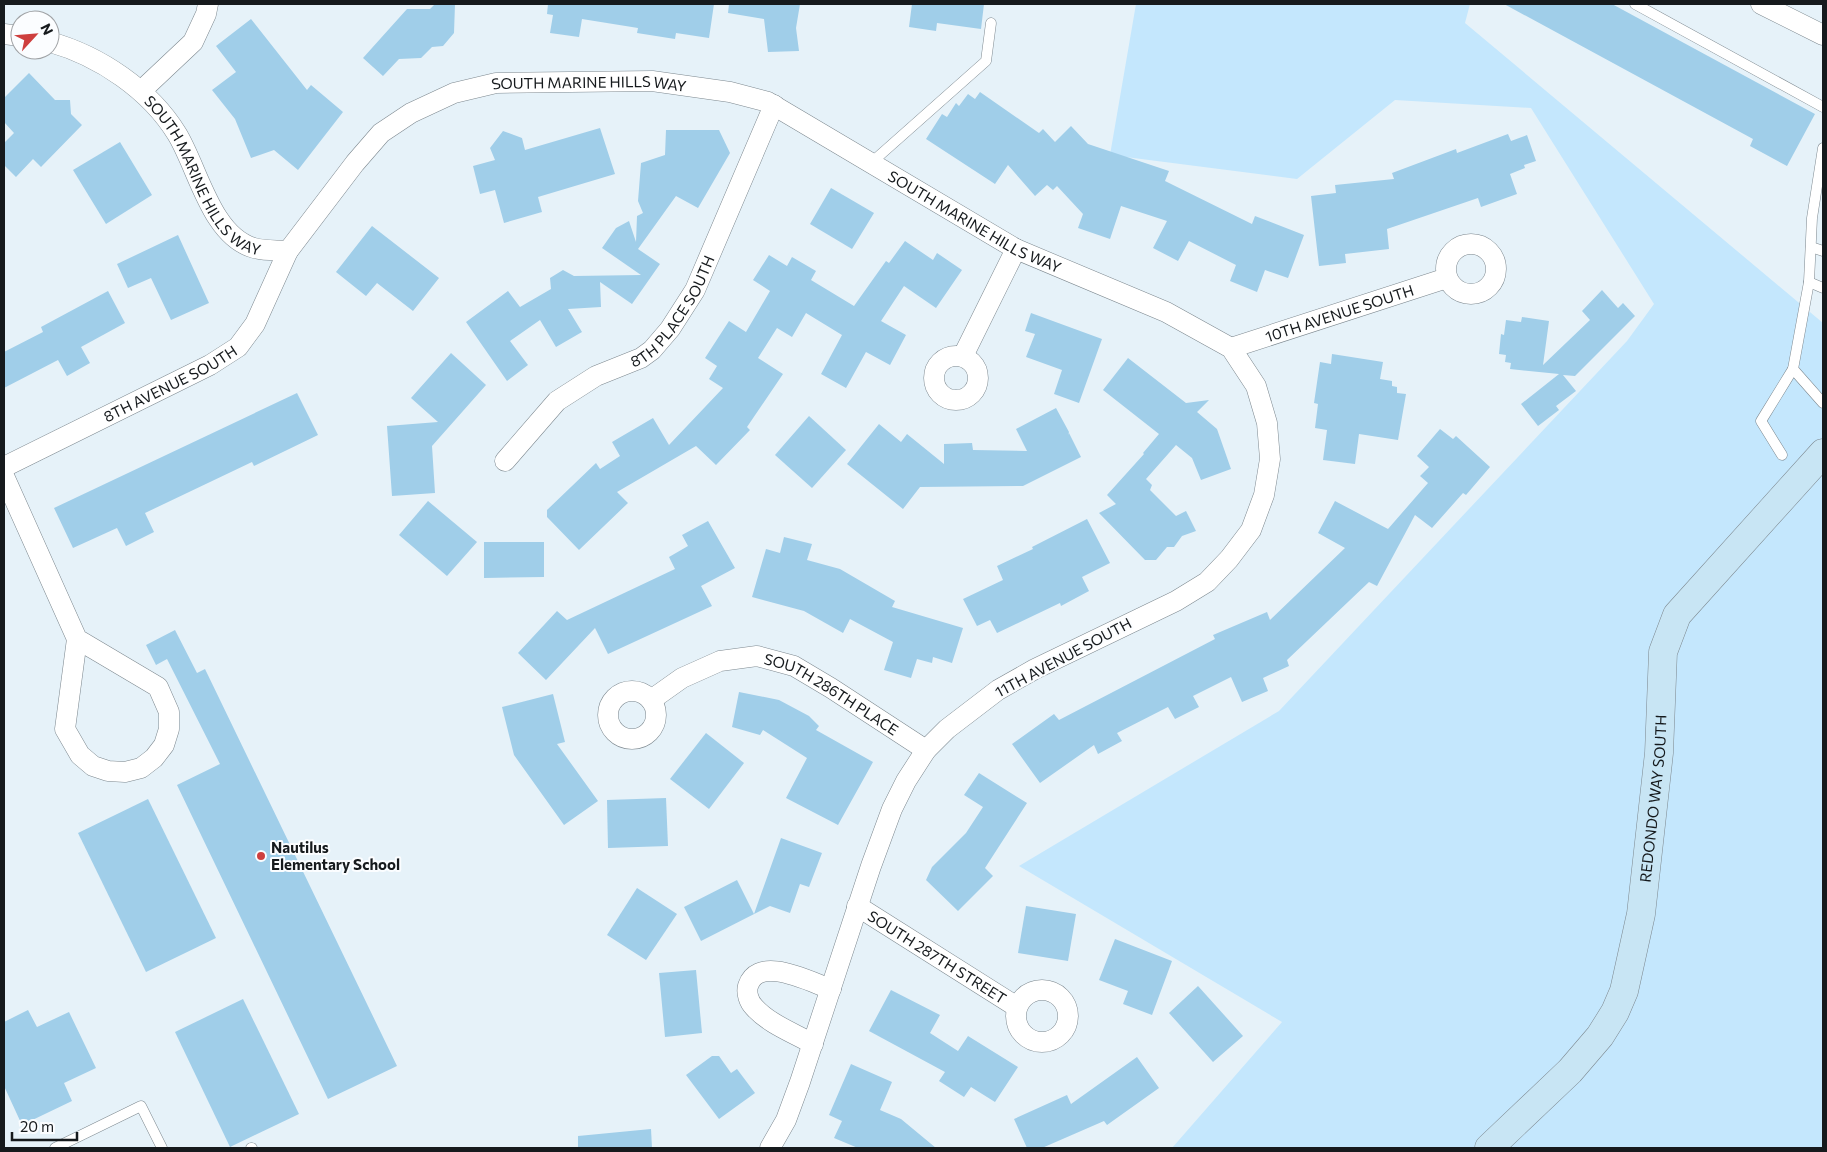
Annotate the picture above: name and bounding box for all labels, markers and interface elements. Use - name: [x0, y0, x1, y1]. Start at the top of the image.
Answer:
- north arrow: [10, 10, 60, 60]
- text: N: [37, 21, 57, 38]
- street label: SOUTH MARINE HILLS WAY: [490, 72, 688, 95]
- street label: SOUTH MARINE HILLS WAY: [141, 91, 263, 258]
- street label: SOUTH MARINE HILLS WAY: [885, 166, 1064, 276]
- street label: 8TH PLACE SOUTH: [628, 253, 718, 370]
- street label: 10TH AVENUE SOUTH: [1263, 280, 1416, 345]
- street label: 8TH AVENUE SOUTH: [100, 341, 240, 425]
- street label: 11TH AVENUE SOUTH: [992, 613, 1134, 701]
- street label: SOUTH 286TH PLACE: [762, 649, 902, 739]
- street label: REDONDO WAY SOUTH: [1636, 714, 1670, 883]
- place label: Nautilus Elementary School: [271, 838, 400, 873]
- marker: Nautilus Elementary School: [255, 850, 267, 862]
- street label: SOUTH 287TH STREET: [865, 906, 1010, 1007]
- scale bar: [12, 1110, 78, 1142]
- text: 20 m: [20, 1117, 54, 1135]

